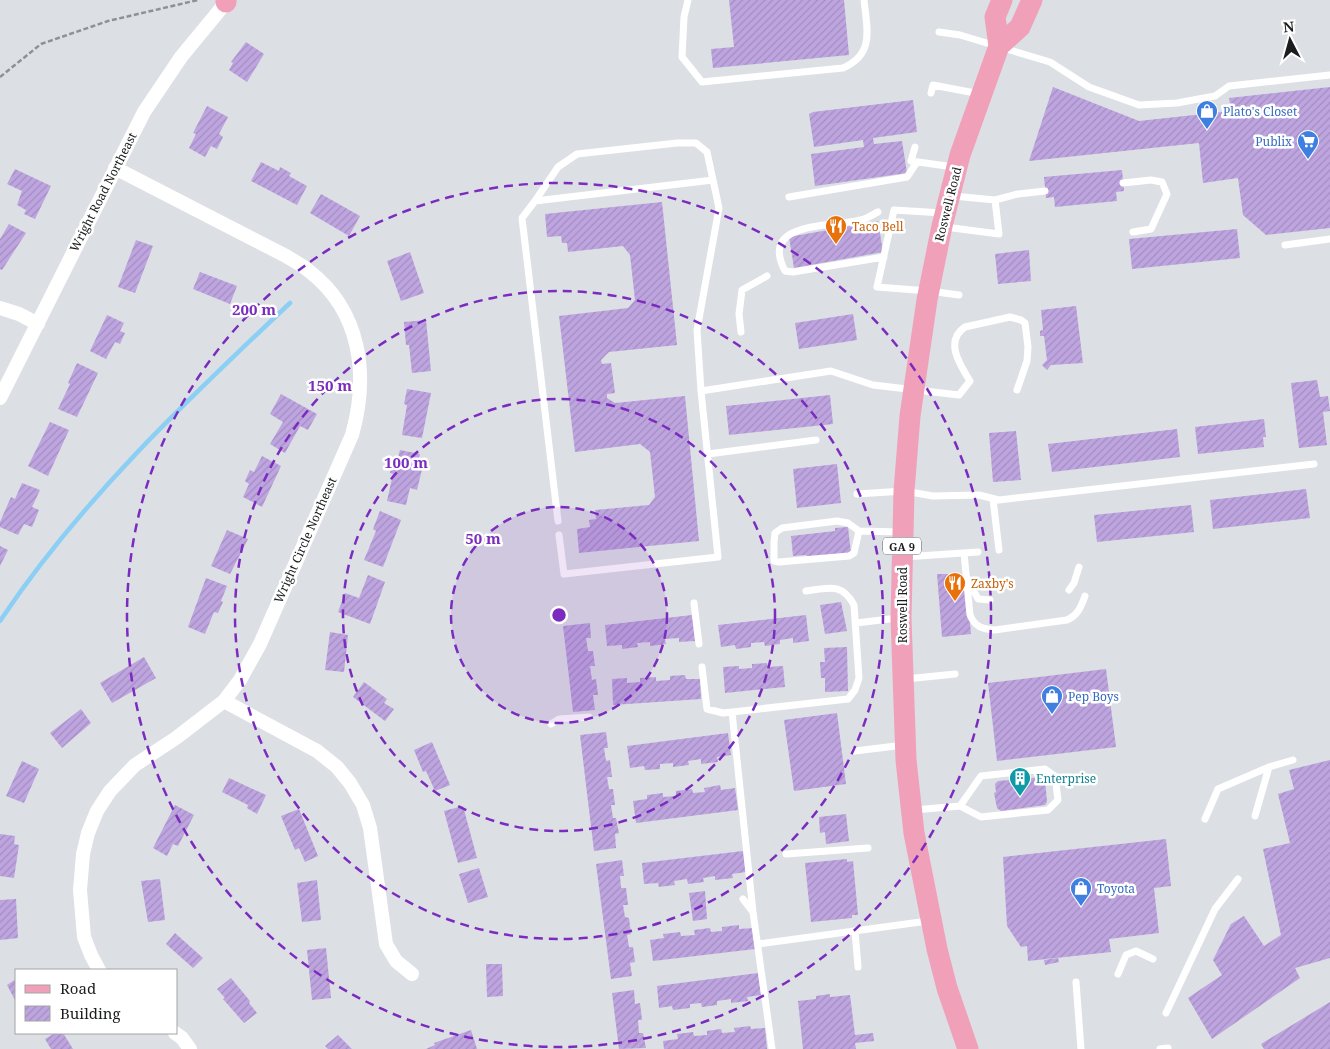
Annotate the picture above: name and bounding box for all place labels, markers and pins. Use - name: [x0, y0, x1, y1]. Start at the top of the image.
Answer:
- shop icon: Plato's Closet: [1195, 99, 1219, 130]
- place label: Plato's Closet: [1223, 103, 1297, 120]
- supermarket icon: Publix: [1296, 129, 1320, 160]
- place label: Publix: [1255, 133, 1292, 150]
- restaurant icon: Taco Bell: [824, 214, 848, 245]
- place label: Taco Bell: [852, 218, 904, 235]
- restaurant icon: Zaxby's: [943, 571, 967, 602]
- place label: Zaxby's: [971, 575, 1014, 592]
- centre of rings: [550, 606, 568, 624]
- shop icon: Pep Boys: [1040, 684, 1064, 715]
- place label: Pep Boys: [1068, 688, 1119, 705]
- building icon: Enterprise: [1008, 766, 1032, 797]
- place label: Enterprise: [1036, 770, 1096, 787]
- shop icon: Toyota: [1069, 876, 1093, 907]
- place label: Toyota: [1097, 880, 1135, 897]

